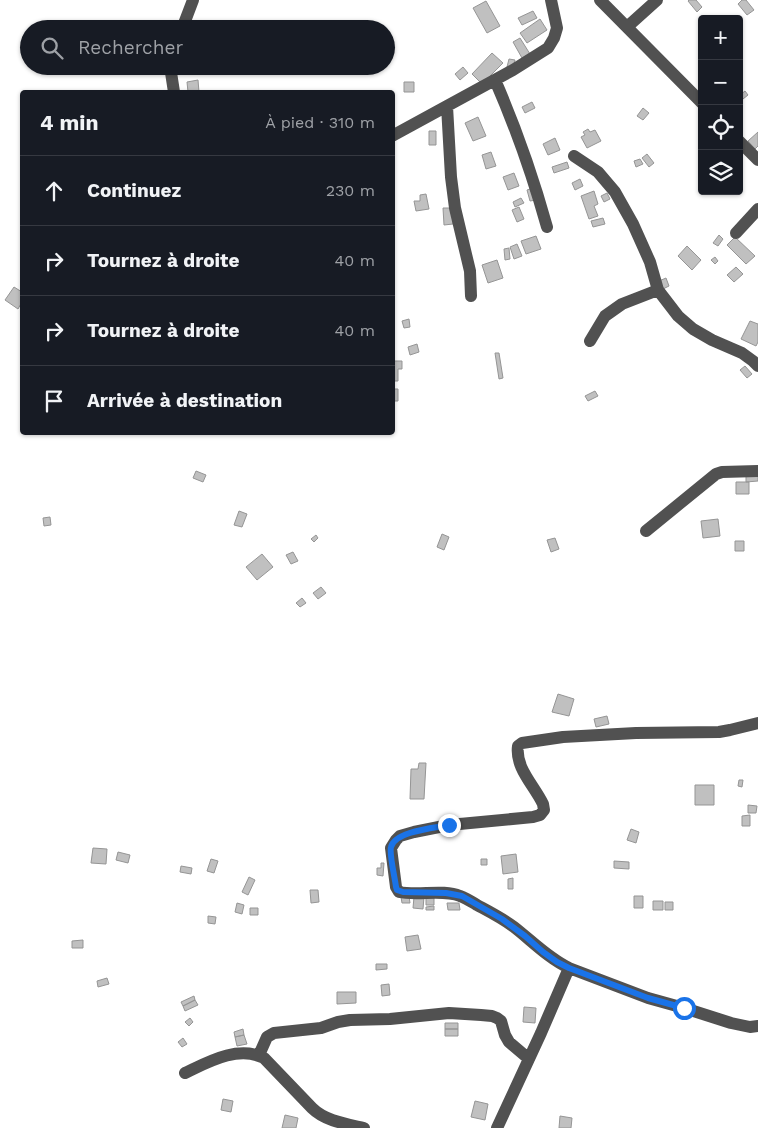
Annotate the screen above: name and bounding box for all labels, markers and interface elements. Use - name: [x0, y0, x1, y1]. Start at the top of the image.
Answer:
- map controls: [698, 15, 743, 195]
- button: +: [698, 15, 743, 60]
- search box: [20, 20, 395, 75]
- icon: search: [38, 34, 66, 62]
- text: Rechercher: [78, 36, 183, 59]
- button: −: [698, 60, 743, 105]
- button: locate: [698, 105, 743, 150]
- text: 4 min: [40, 110, 98, 135]
- text: À pied · 310 m: [265, 113, 375, 132]
- button: layers: [698, 150, 743, 195]
- icon: ahead: [40, 177, 68, 205]
- text: Continuez: [87, 179, 181, 202]
- text: 230 m: [326, 181, 375, 200]
- icon: right: [40, 247, 68, 275]
- text: Tournez à droite: [87, 249, 239, 272]
- text: 40 m: [335, 251, 375, 270]
- icon: right: [40, 317, 68, 345]
- text: Tournez à droite: [87, 319, 239, 342]
- text: 40 m: [335, 321, 375, 340]
- icon: arrive: [40, 387, 68, 415]
- text: Arrivée à destination: [87, 389, 282, 412]
- route end: [438, 814, 461, 837]
- route start: [673, 997, 696, 1020]

